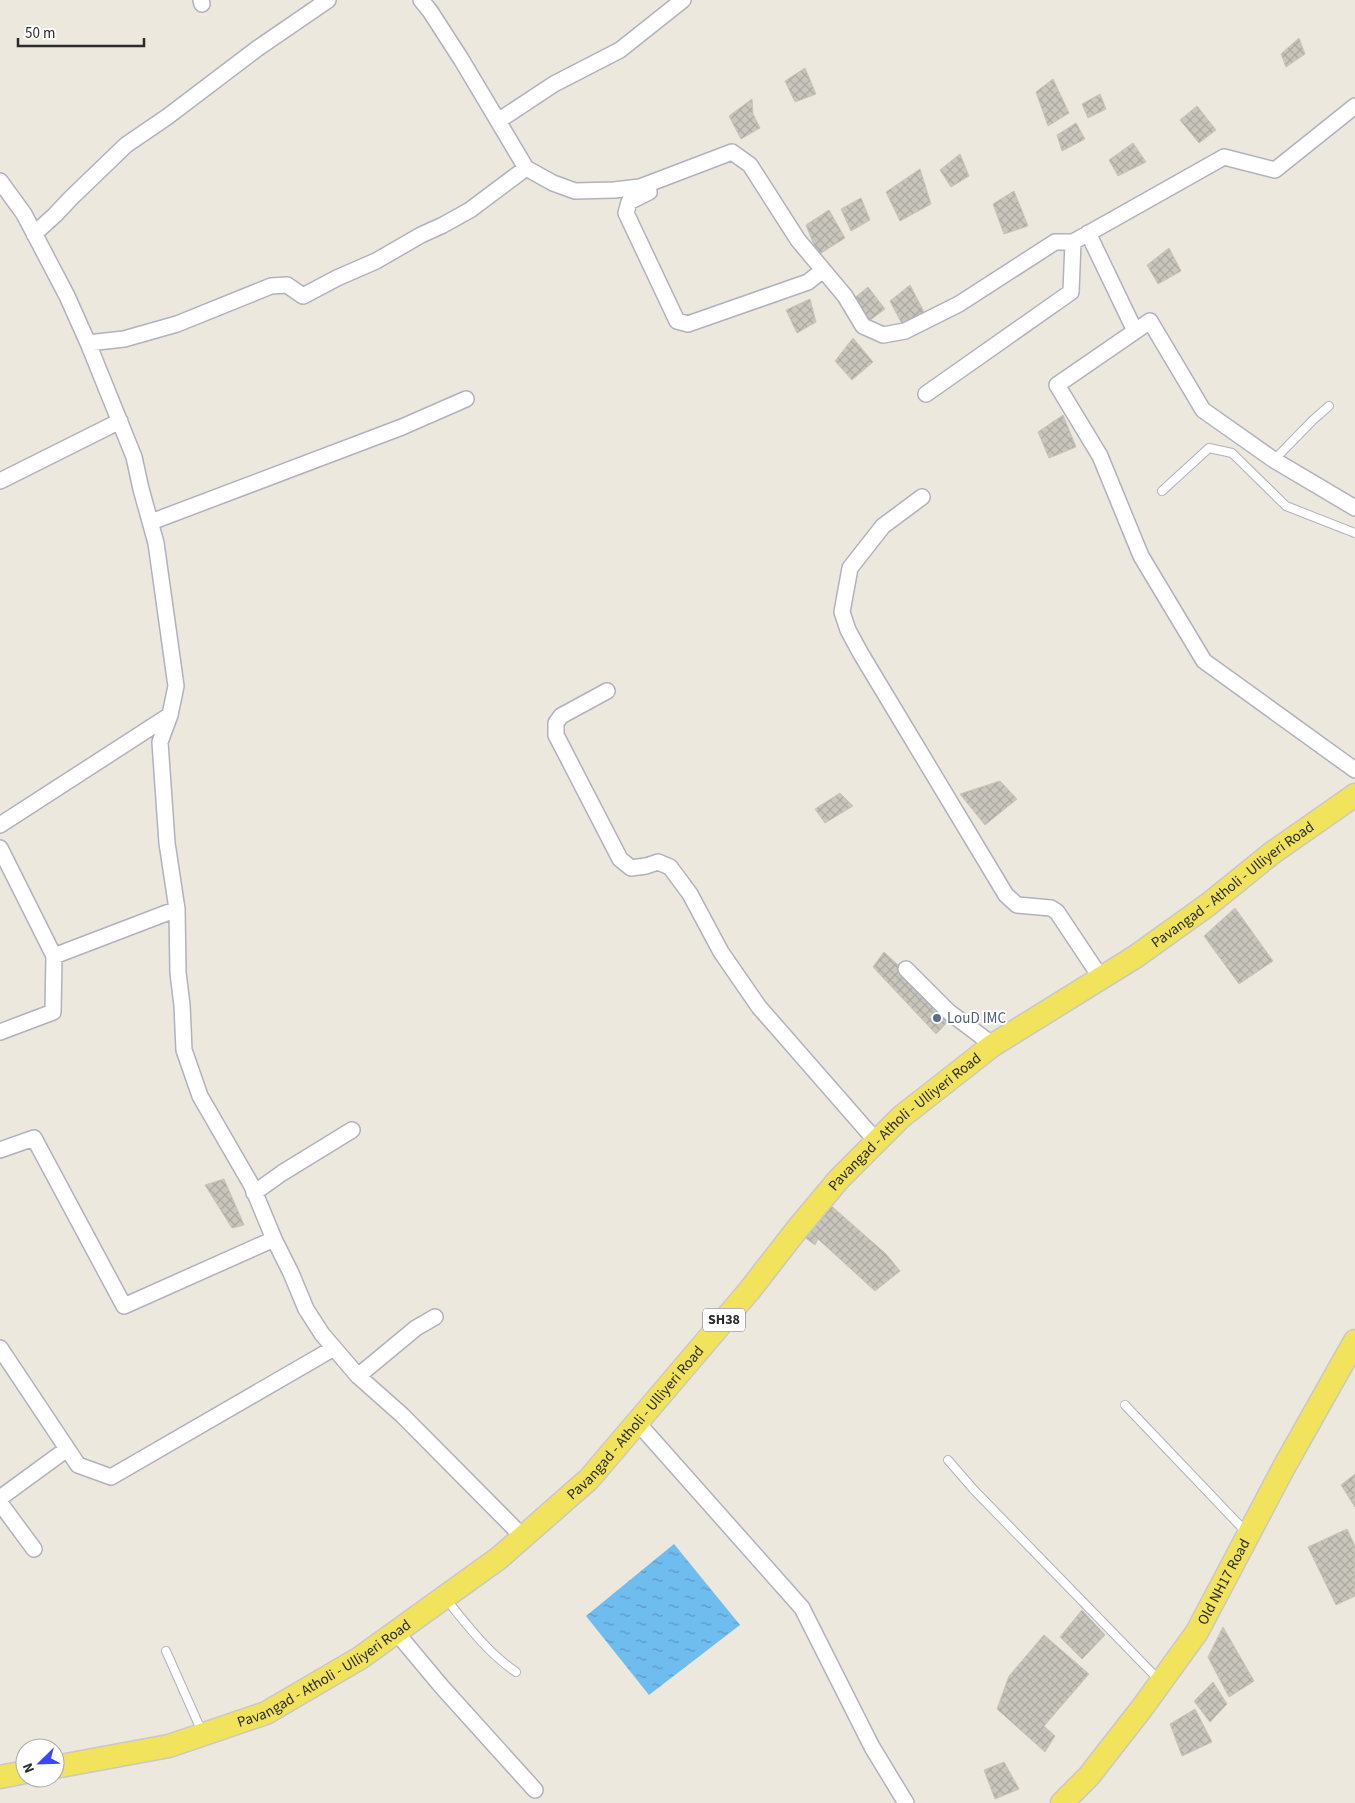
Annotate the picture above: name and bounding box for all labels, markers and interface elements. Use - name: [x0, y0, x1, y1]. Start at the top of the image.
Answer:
- scale bar: [18, 15, 144, 47]
- text: 50 m: [25, 23, 55, 44]
- street label: Pavangad - Atholi - Ulliyeri Road: [1147, 816, 1318, 953]
- place label: LouD IMC: [947, 1008, 1006, 1029]
- marker: LouD IMC: [931, 1012, 943, 1024]
- street label: Pavangad - Atholi - Ulliyeri Road: [823, 1048, 985, 1195]
- road number: SH38: [703, 1308, 745, 1332]
- street label: Pavangad - Atholi - Ulliyeri Road: [562, 1341, 709, 1505]
- street label: Old NH17 Road: [1192, 1535, 1255, 1629]
- street label: Pavangad - Atholi - Ulliyeri Road: [234, 1614, 415, 1733]
- north arrow: [15, 1738, 65, 1788]
- text: N: [18, 1759, 40, 1776]

